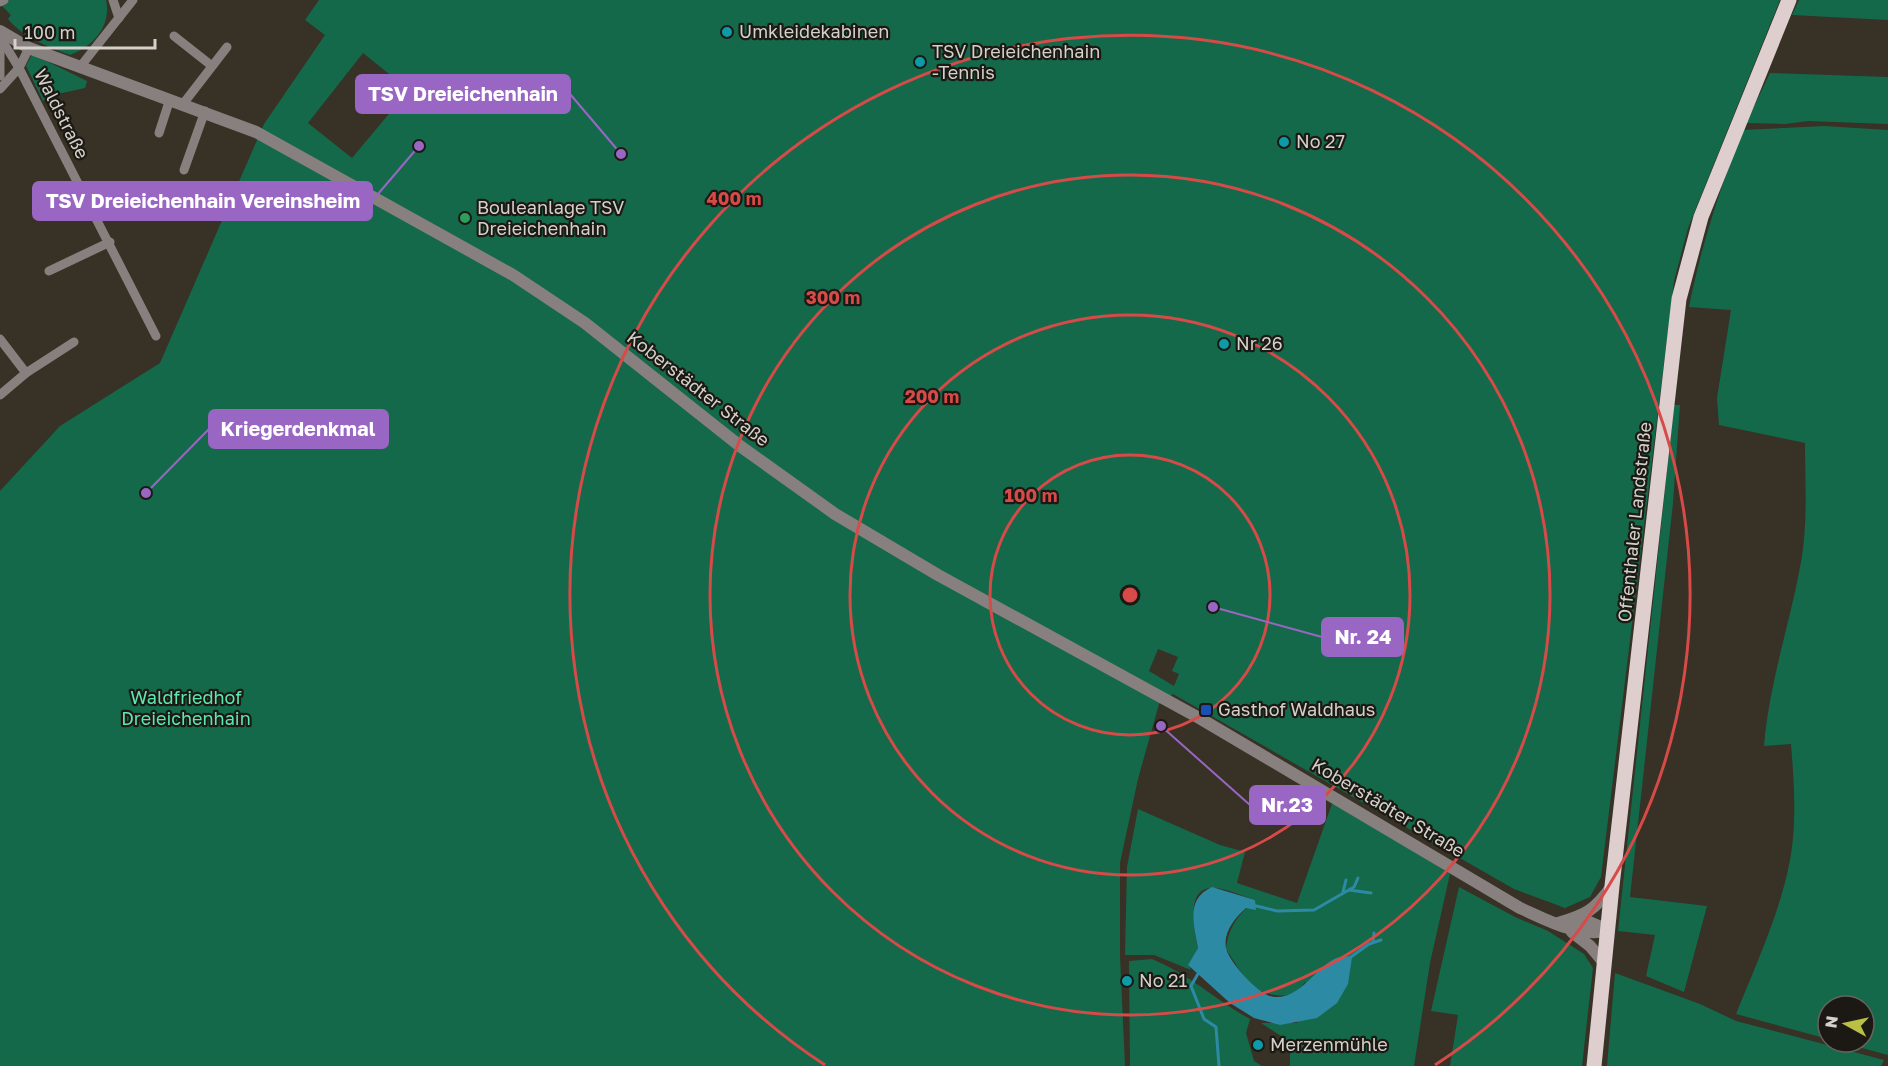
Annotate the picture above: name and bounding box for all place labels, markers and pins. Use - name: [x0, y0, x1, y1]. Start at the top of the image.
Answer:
- place label: Umkleidekabinen: [739, 20, 889, 42]
- marker: Umkleidekabinen: [720, 25, 734, 39]
- place label: TSV Dreieichenhain -Tennis: [932, 40, 1100, 83]
- marker: TSV Dreieichenhain -Tennis: [913, 55, 927, 69]
- callout: TSV Dreieichenhain: [356, 75, 570, 113]
- place label: No 27: [1296, 130, 1345, 152]
- marker: No 27: [1277, 135, 1291, 149]
- callout: TSV Dreieichenhain Vereinsheim: [33, 182, 372, 220]
- place label: Bouleanlage TSV Dreieichenhain: [477, 196, 624, 239]
- marker: Bouleanlage TSV Dreieichenhain: [458, 211, 472, 225]
- place label: Nr 26: [1236, 332, 1283, 354]
- marker: Nr 26: [1217, 337, 1231, 351]
- callout: Kriegerdenkmal: [209, 410, 388, 448]
- centre of rings: [1120, 585, 1140, 605]
- callout: Nr. 24: [1322, 618, 1403, 656]
- place label: Gasthof Waldhaus: [1218, 698, 1375, 720]
- marker: Gasthof Waldhaus: [1199, 703, 1213, 717]
- callout: Nr.23: [1250, 786, 1325, 824]
- place label: No 21: [1139, 969, 1187, 991]
- marker: No 21: [1120, 974, 1134, 988]
- place label: Merzenmühle: [1270, 1033, 1388, 1055]
- marker: Merzenmühle: [1251, 1038, 1265, 1052]

